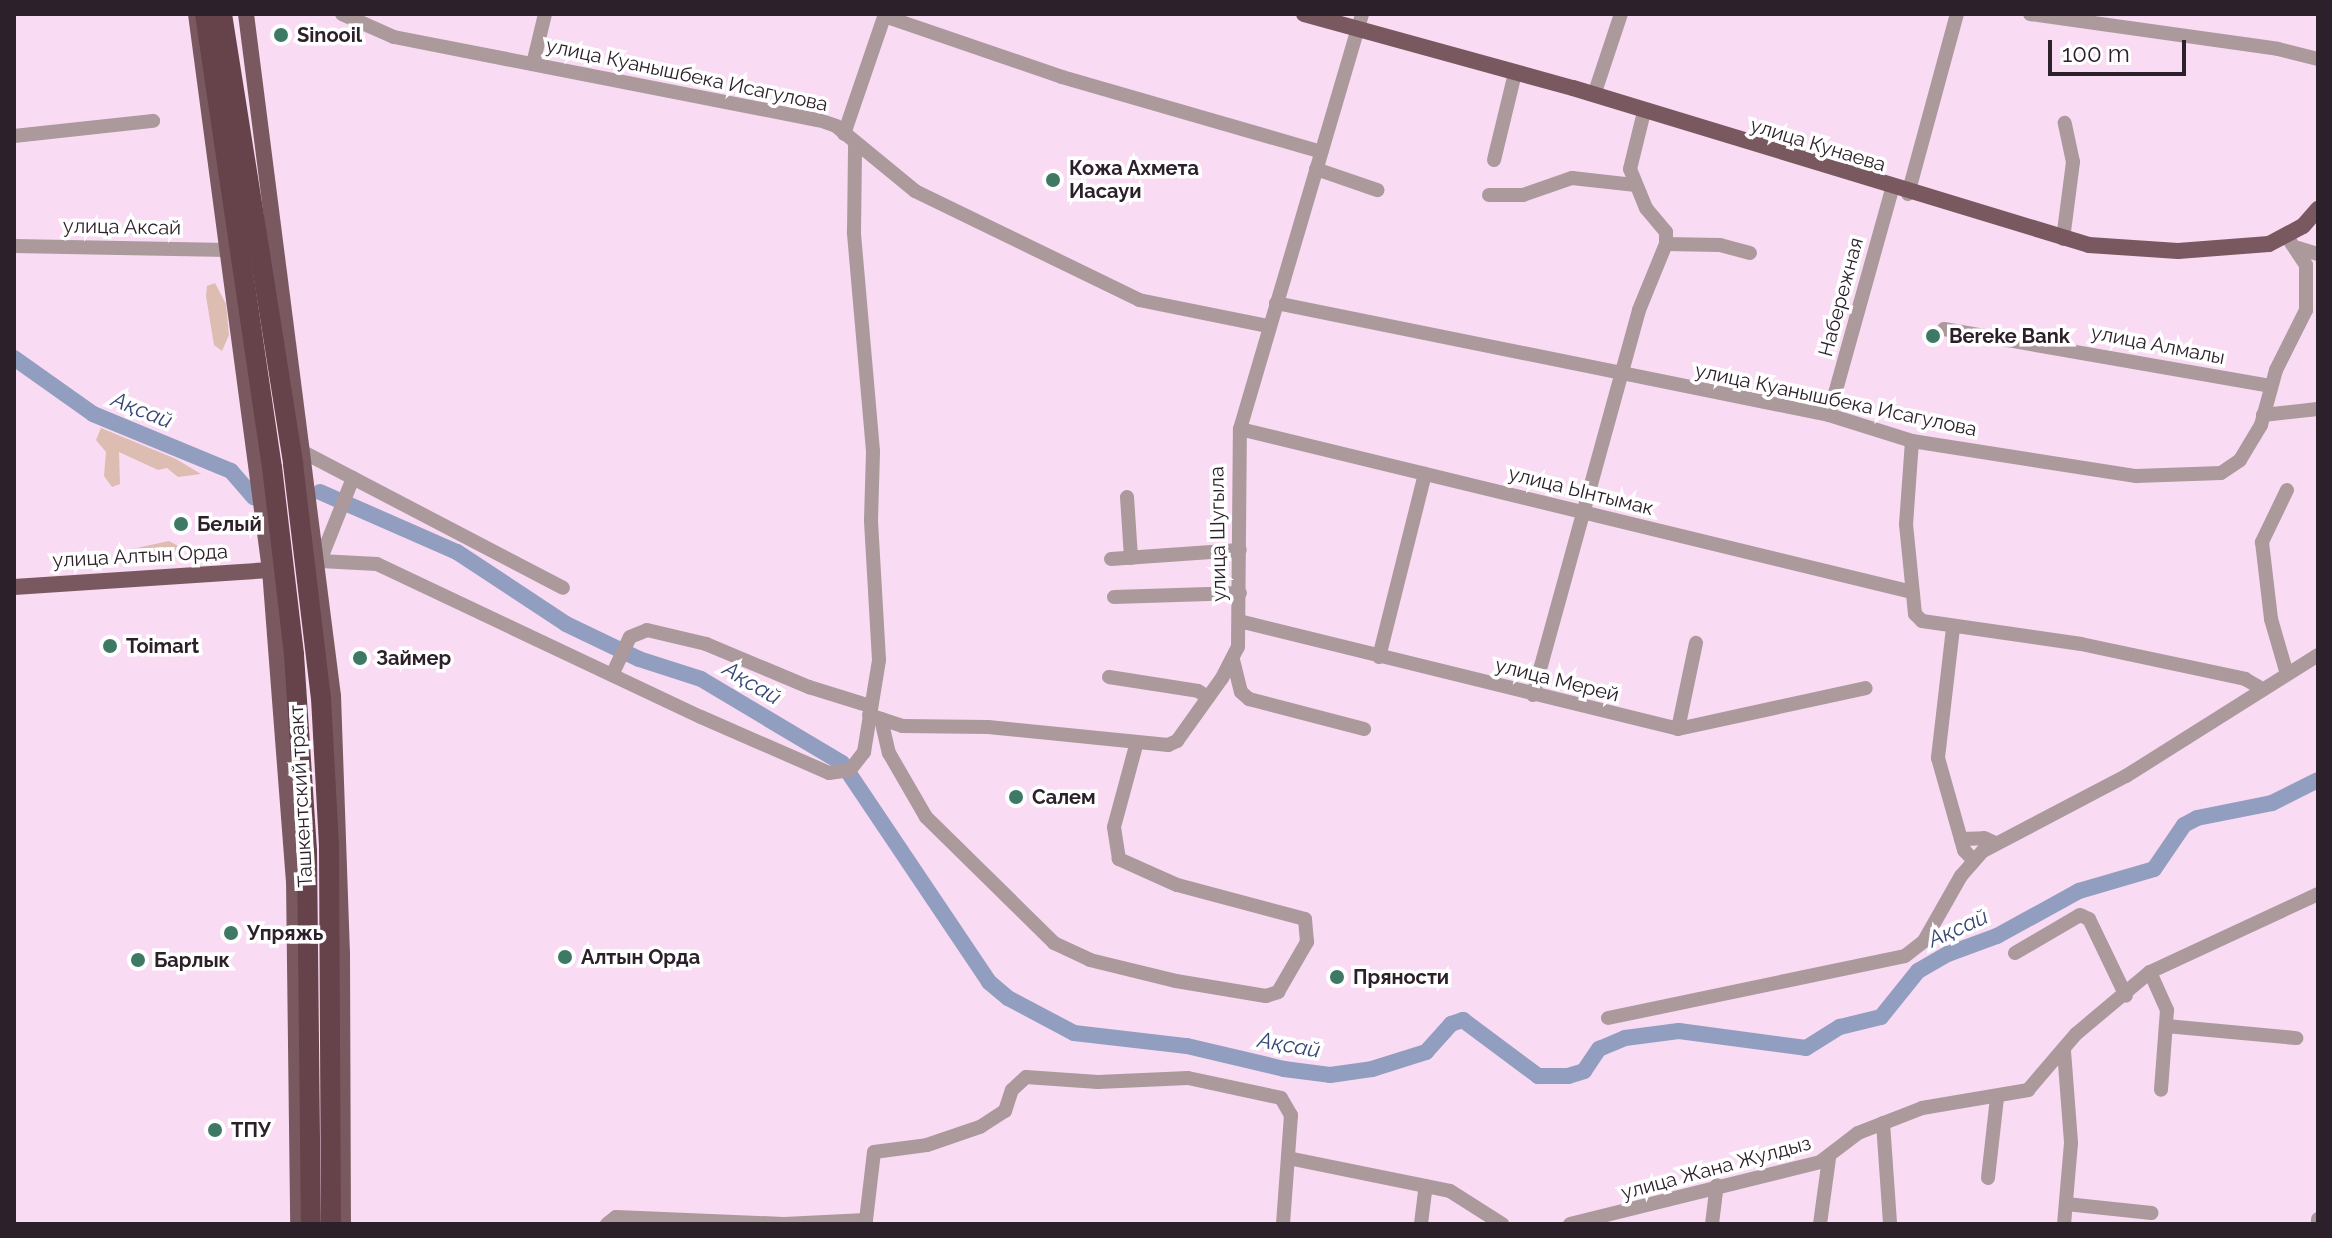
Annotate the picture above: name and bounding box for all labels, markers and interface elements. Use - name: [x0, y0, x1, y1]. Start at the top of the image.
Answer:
- place label: Sinooil: [297, 23, 362, 47]
- scale bar: [2052, 24, 2190, 74]
- marker: Sinooil: [272, 26, 290, 44]
- street label: улица Куанышбека Исагулова: [544, 33, 830, 117]
- text: 100 m: [2062, 39, 2130, 68]
- street label: улица Кунаева: [1747, 113, 1889, 177]
- place label: Кожа Ахмета Иасауи: [1069, 156, 1200, 203]
- marker: Кожа Ахмета Иасауи: [1044, 171, 1062, 189]
- street label: улица Аксай: [62, 214, 182, 240]
- street label: Набережная: [1814, 235, 1868, 359]
- street label: улица Алмалы: [2089, 320, 2227, 370]
- place label: Bereke Bank: [1949, 324, 2070, 348]
- marker: Bereke Bank: [1924, 327, 1942, 345]
- street label: улица Куанышбека Исагулова: [1693, 358, 1979, 442]
- water label: Ақсай: [108, 386, 176, 434]
- street label: улица Ынтымак: [1506, 461, 1656, 521]
- street label: улица Шугыла: [1205, 466, 1231, 602]
- place label: Белый: [197, 512, 262, 536]
- marker: Белый: [172, 515, 190, 533]
- street label: улица Алтын Орда: [51, 539, 229, 573]
- place label: Toimart: [126, 634, 199, 658]
- marker: Toimart: [101, 637, 119, 655]
- place label: Займер: [376, 646, 451, 670]
- marker: Займер: [351, 649, 369, 667]
- street label: улица Мерей: [1493, 653, 1621, 707]
- water label: Ақсай: [718, 655, 786, 711]
- street label: Ташкентский тракт: [284, 704, 318, 888]
- place label: Салем: [1032, 785, 1096, 809]
- marker: Салем: [1007, 788, 1025, 806]
- water label: Ақсай: [1924, 903, 1992, 953]
- place label: Упряжь: [247, 921, 323, 945]
- marker: Упряжь: [222, 924, 240, 942]
- place label: Алтын Орда: [581, 945, 700, 969]
- place label: Барлык: [154, 948, 230, 972]
- marker: Алтын Орда: [556, 948, 574, 966]
- marker: Барлык: [129, 951, 147, 969]
- place label: Пряности: [1353, 965, 1449, 989]
- marker: Пряности: [1328, 968, 1346, 986]
- water label: Ақсай: [1256, 1027, 1322, 1063]
- place label: ТПУ: [231, 1118, 271, 1142]
- marker: ТПУ: [206, 1121, 224, 1139]
- street label: улица Жана Жулдыз: [1618, 1131, 1814, 1205]

